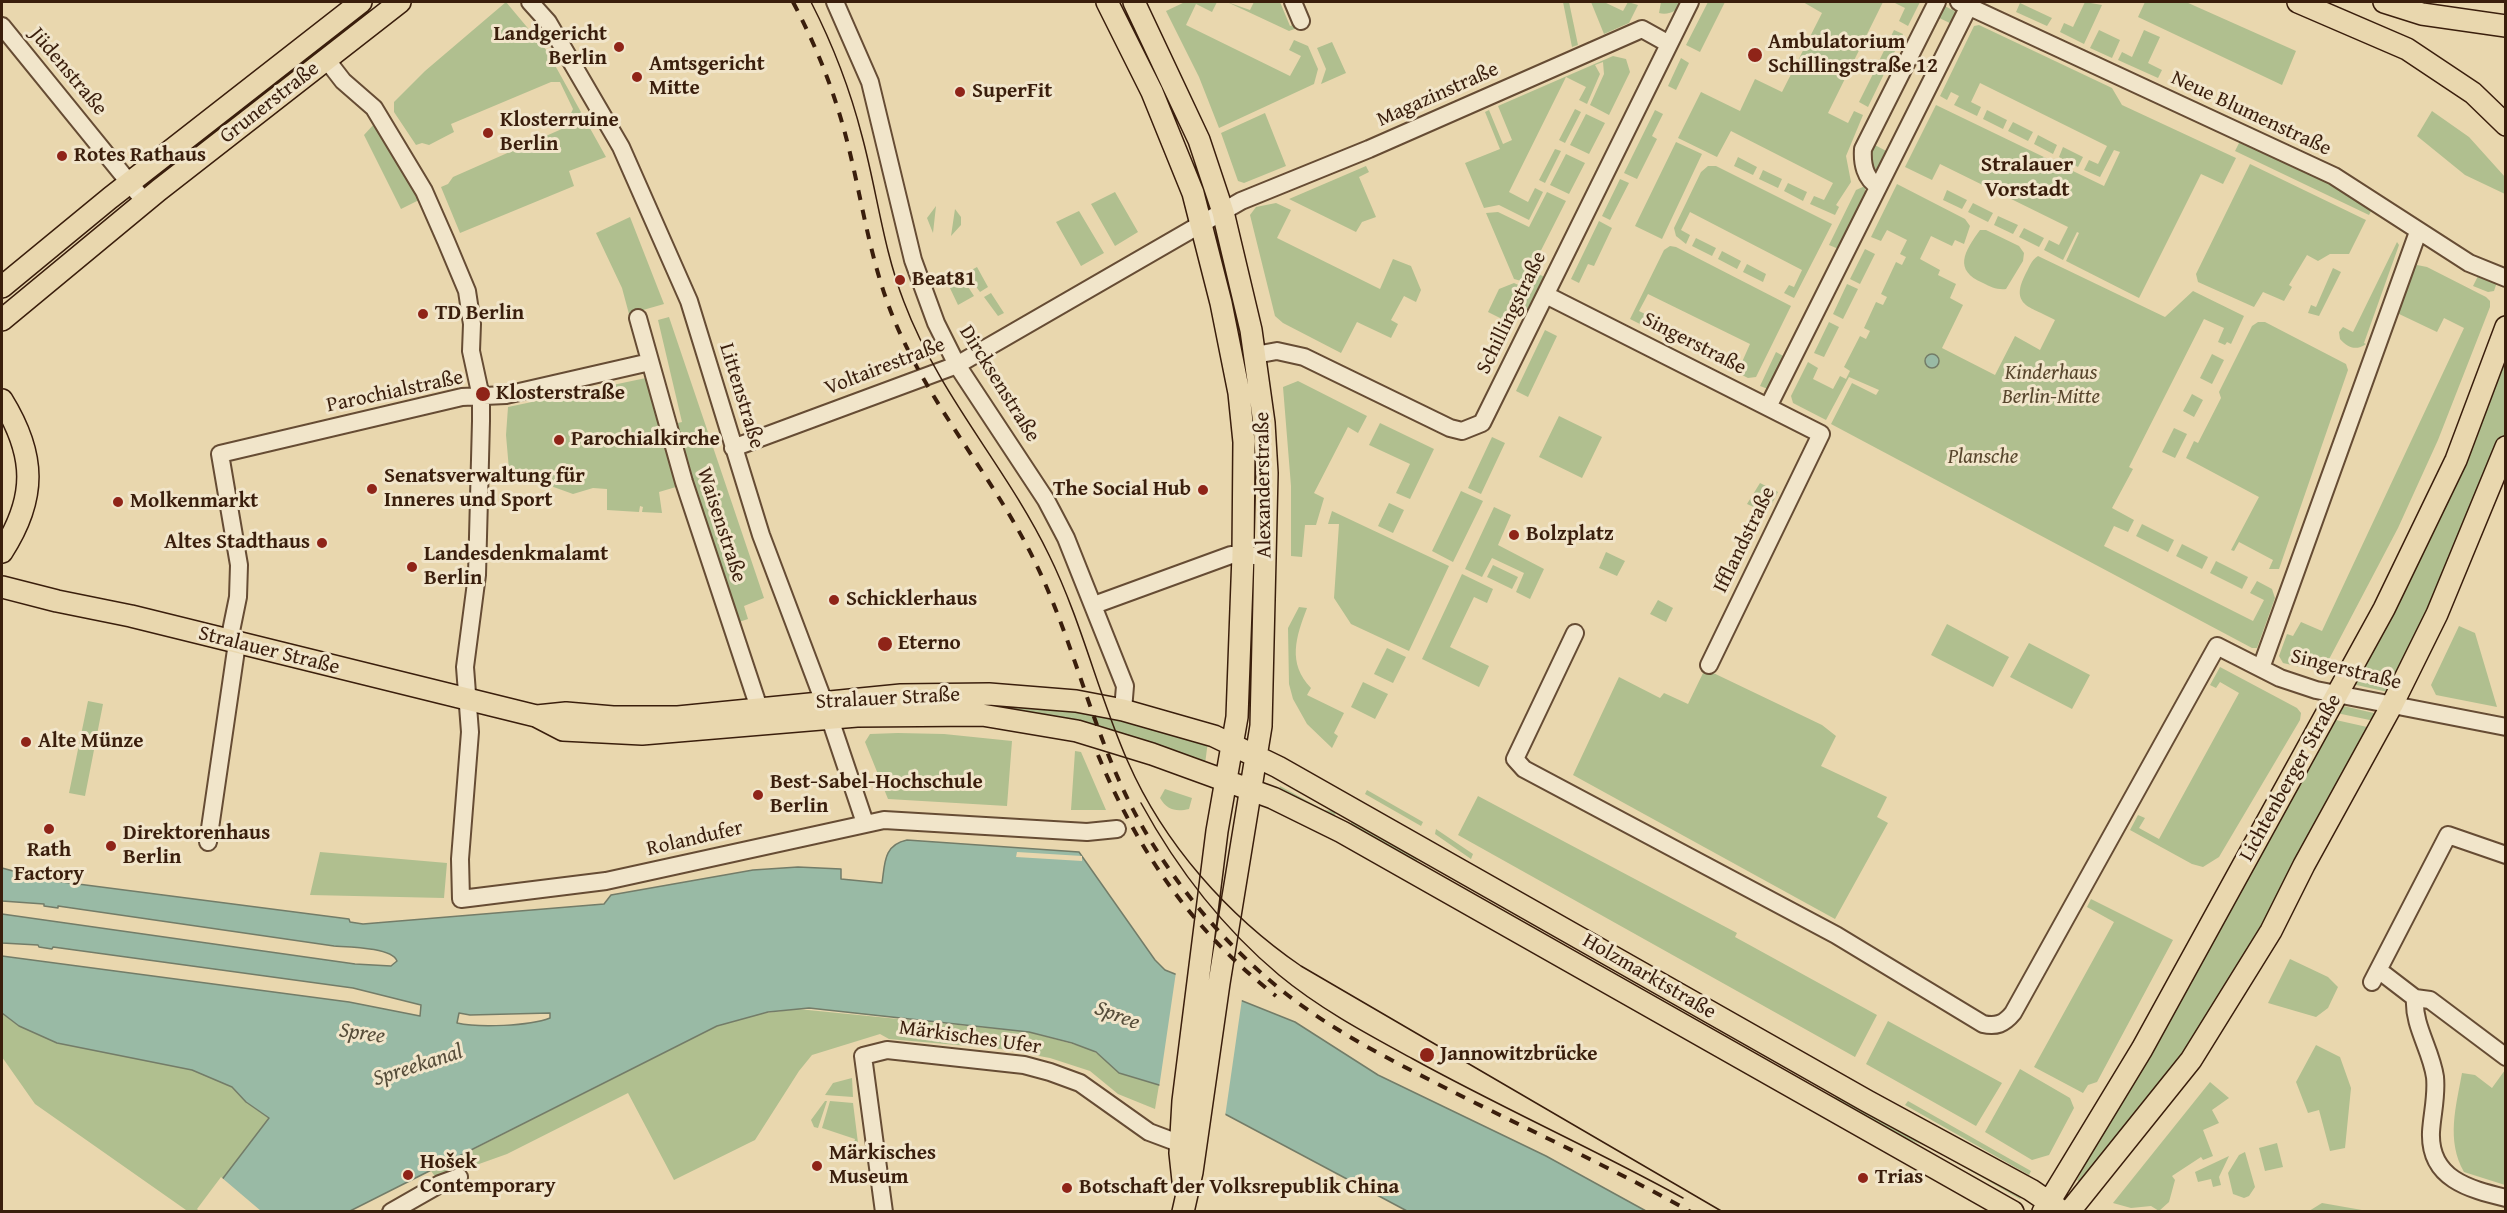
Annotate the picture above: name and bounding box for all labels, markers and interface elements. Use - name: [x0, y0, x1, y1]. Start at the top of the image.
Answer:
- place label: Landgericht Berlin: [494, 22, 607, 72]
- street label: Jüdenstraße: [24, 23, 112, 121]
- place label: Ambulatorium Schillingstraße 12: [1768, 30, 1938, 80]
- marker: Landgericht Berlin: [612, 40, 626, 54]
- marker: Ambulatorium Schillingstraße 12: [1746, 46, 1764, 64]
- place label: Amtsgericht Mitte: [649, 52, 765, 102]
- street label: Grunerstraße: [215, 56, 325, 150]
- street label: Magazinstraße: [1373, 57, 1503, 133]
- street label: Neue Blumenstraße: [2167, 66, 2335, 162]
- marker: Amtsgericht Mitte: [630, 70, 644, 84]
- place label: SuperFit: [972, 79, 1052, 105]
- marker: SuperFit: [953, 85, 967, 99]
- place label: Klosterruine Berlin: [500, 108, 619, 158]
- marker: Klosterruine Berlin: [481, 126, 495, 140]
- place label: Rotes Rathaus: [74, 143, 206, 169]
- marker: Rotes Rathaus: [55, 149, 69, 163]
- district label: Stralauer Vorstadt: [1981, 152, 2073, 204]
- street label: Schillingstraße: [1471, 248, 1553, 378]
- place label: Beat81: [912, 267, 976, 293]
- marker: Beat81: [893, 273, 907, 287]
- place label: TD Berlin: [435, 301, 524, 327]
- marker: TD Berlin: [416, 307, 430, 321]
- street label: Singerstraße: [1638, 307, 1750, 381]
- street label: Dircksenstraße: [953, 321, 1045, 447]
- street label: Voltairestraße: [821, 333, 949, 401]
- street label: Littenstraße: [713, 340, 769, 452]
- park label: Kinderhaus Berlin-Mitte: [2002, 361, 2100, 411]
- street label: Parochialstraße: [324, 365, 466, 419]
- place label: Klosterstraße: [496, 381, 625, 407]
- marker: Klosterstraße: [474, 385, 492, 403]
- street label: Alexanderstraße: [1250, 411, 1278, 559]
- place label: Parochialkirche: [571, 427, 720, 453]
- marker: Parochialkirche: [552, 433, 566, 447]
- park label: Plansche: [1948, 445, 2018, 471]
- place label: Senatsverwaltung für Inneres und Sport: [384, 464, 585, 514]
- street label: Waisenstraße: [691, 464, 751, 586]
- place label: The Social Hub: [1053, 477, 1191, 503]
- marker: Senatsverwaltung für Inneres und Sport: [365, 482, 379, 496]
- marker: The Social Hub: [1196, 483, 1210, 497]
- street label: Ifflandstraße: [1708, 483, 1782, 597]
- place label: Molkenmarkt: [130, 489, 258, 515]
- marker: Molkenmarkt: [111, 495, 125, 509]
- place label: Bolzplatz: [1526, 522, 1614, 548]
- marker: Bolzplatz: [1507, 528, 1521, 542]
- place label: Altes Stadthaus: [164, 530, 310, 556]
- marker: Altes Stadthaus: [315, 536, 329, 550]
- place label: Landesdenkmalamt Berlin: [424, 542, 608, 592]
- marker: Landesdenkmalamt Berlin: [405, 560, 419, 574]
- place label: Schicklerhaus: [846, 587, 977, 613]
- marker: Schicklerhaus: [827, 593, 841, 607]
- street label: Stralauer Straße: [196, 621, 342, 681]
- place label: Eterno: [898, 631, 961, 657]
- marker: Eterno: [876, 635, 894, 653]
- street label: Singerstraße: [2288, 644, 2404, 696]
- street label: Stralauer Straße: [815, 683, 961, 715]
- street label: Lichtenberger Straße: [2235, 690, 2347, 866]
- place label: Alte Münze: [38, 729, 144, 755]
- marker: Alte Münze: [19, 735, 33, 749]
- place label: Best-Sabel-Hochschule Berlin: [770, 770, 983, 820]
- marker: Best-Sabel-Hochschule Berlin: [751, 788, 765, 802]
- street label: Rolandufer: [644, 816, 746, 862]
- place label: Direktorenhaus Berlin: [123, 821, 270, 871]
- marker: Rath Factory: [42, 822, 56, 836]
- place label: Rath Factory: [14, 838, 84, 888]
- marker: Direktorenhaus Berlin: [104, 839, 118, 853]
- street label: Holzmarktstraße: [1578, 929, 1720, 1025]
- water label: Spree: [1091, 995, 1143, 1037]
- street label: Märkisches Ufer: [897, 1016, 1043, 1060]
- water label: Spree: [337, 1018, 387, 1050]
- water label: Spreekanal: [370, 1039, 466, 1093]
- place label: Jannowitzbrücke: [1440, 1042, 1598, 1068]
- marker: Jannowitzbrücke: [1418, 1046, 1436, 1064]
- place label: Märkisches Museum: [829, 1141, 936, 1191]
- place label: Hošek Contemporary: [420, 1150, 555, 1200]
- marker: Märkisches Museum: [810, 1159, 824, 1173]
- place label: Trias: [1875, 1165, 1923, 1191]
- marker: Hošek Contemporary: [401, 1168, 415, 1182]
- marker: Trias: [1856, 1171, 1870, 1185]
- place label: Botschaft der Volksrepublik China: [1079, 1175, 1399, 1201]
- marker: Botschaft der Volksrepublik China: [1060, 1181, 1074, 1195]

